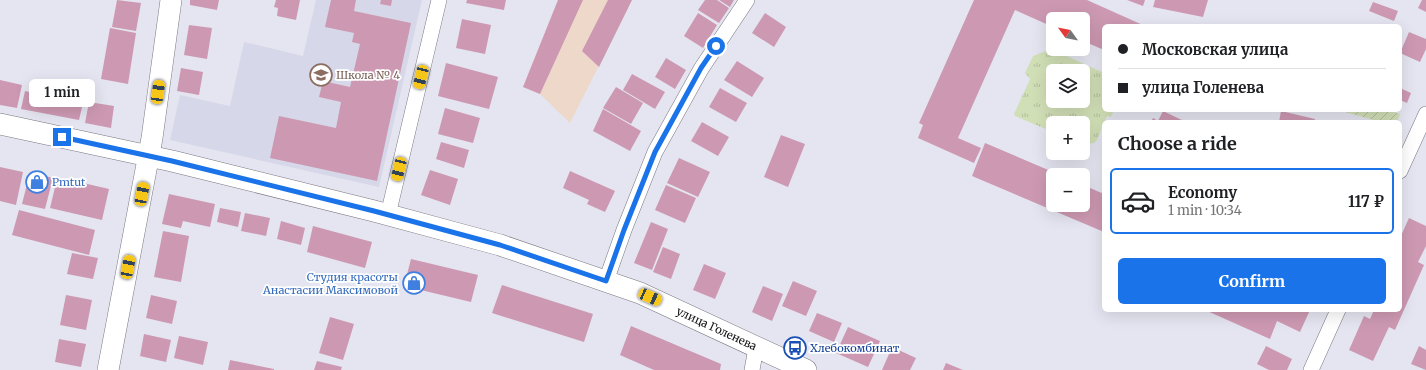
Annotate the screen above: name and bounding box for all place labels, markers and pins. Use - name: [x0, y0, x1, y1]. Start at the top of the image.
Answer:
- school or university icon: Школа № 4: [308, 62, 334, 88]
- place label: Школа № 4: [336, 68, 400, 82]
- shop icon: Pmtut: [24, 169, 50, 195]
- place label: Pmtut: [52, 175, 86, 189]
- place label: Студия красоты Анастасии Максимовой: [262, 270, 399, 297]
- shop icon: Студия красоты Анастасии Максимовой: [401, 270, 427, 296]
- bus stop icon: Хлебокомбинат: [782, 335, 808, 361]
- place label: Хлебокомбинат: [810, 341, 900, 355]

